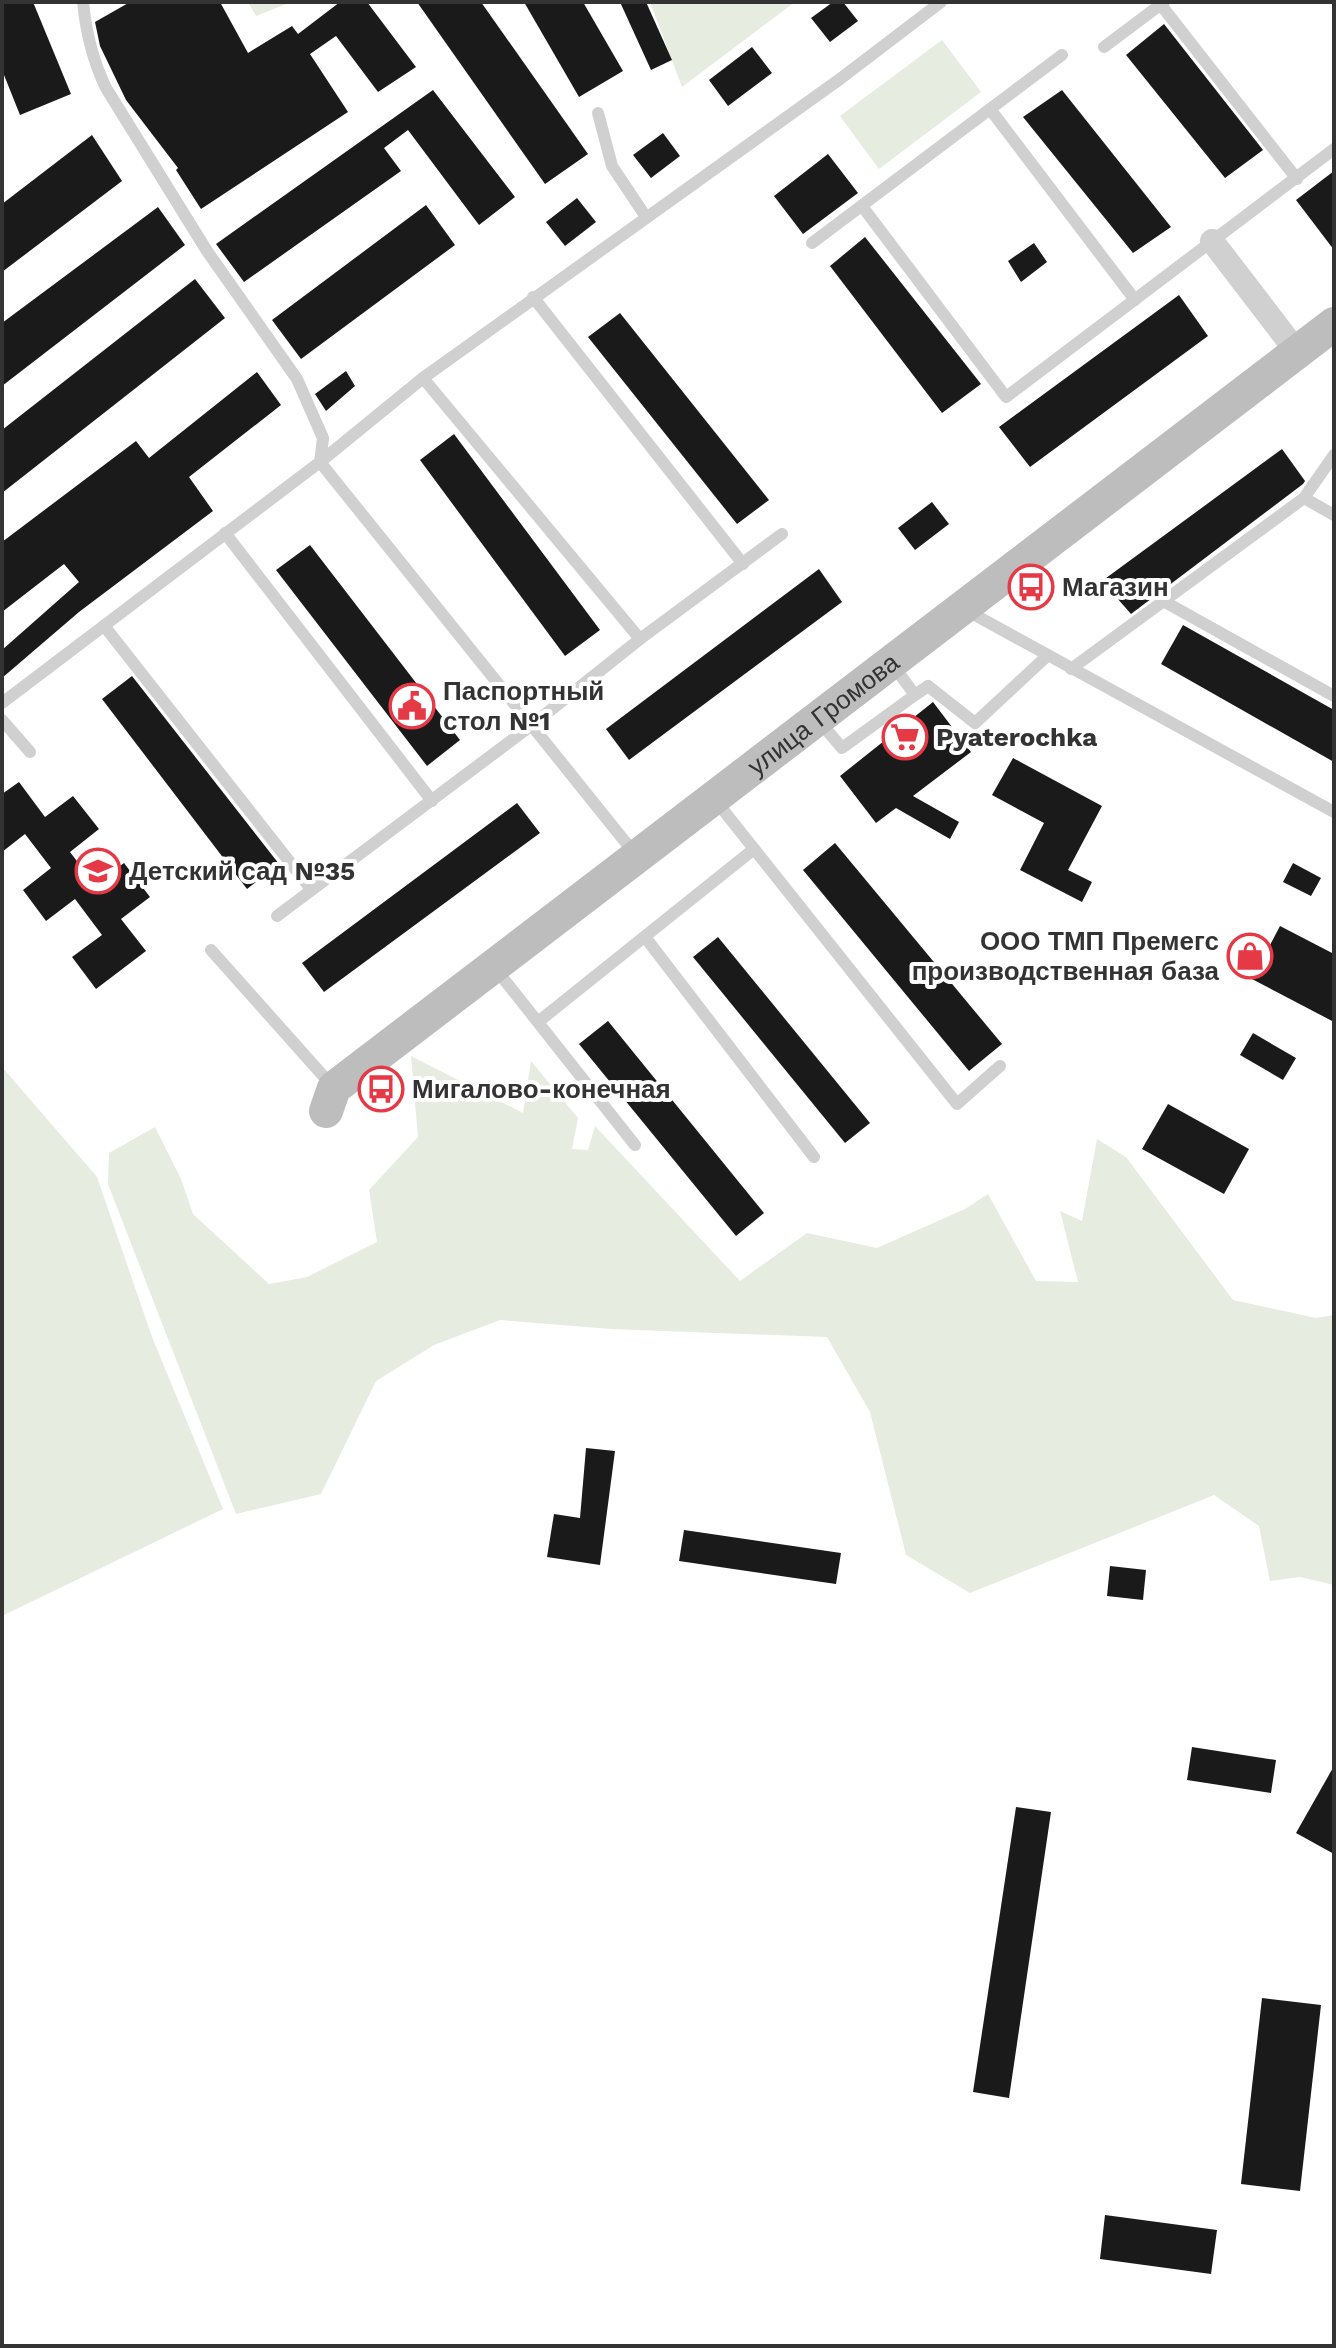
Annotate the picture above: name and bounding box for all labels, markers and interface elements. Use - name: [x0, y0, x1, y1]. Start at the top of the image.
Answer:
- bus stop icon: Магазин: [1007, 563, 1055, 611]
- place label: Магазин: [1062, 572, 1169, 602]
- street label: улица Громова: [742, 647, 905, 781]
- place label: Паспортный стол №1: [443, 676, 604, 736]
- public building icon: Паспортный стол №1: [388, 682, 436, 730]
- supermarket icon: Pyaterochka: [881, 713, 929, 761]
- place label: Pyaterochka: [936, 722, 1097, 752]
- school or university icon: Детский сад №35: [74, 847, 122, 895]
- place label: Детский сад №35: [129, 856, 355, 886]
- place label: ООО ТМП Премегс производственная база: [912, 926, 1220, 986]
- shop icon: ООО ТМП Премегс производственная база: [1226, 932, 1274, 980]
- bus stop icon: Мигалово-конечная: [357, 1065, 405, 1113]
- place label: Мигалово-конечная: [412, 1074, 671, 1104]

